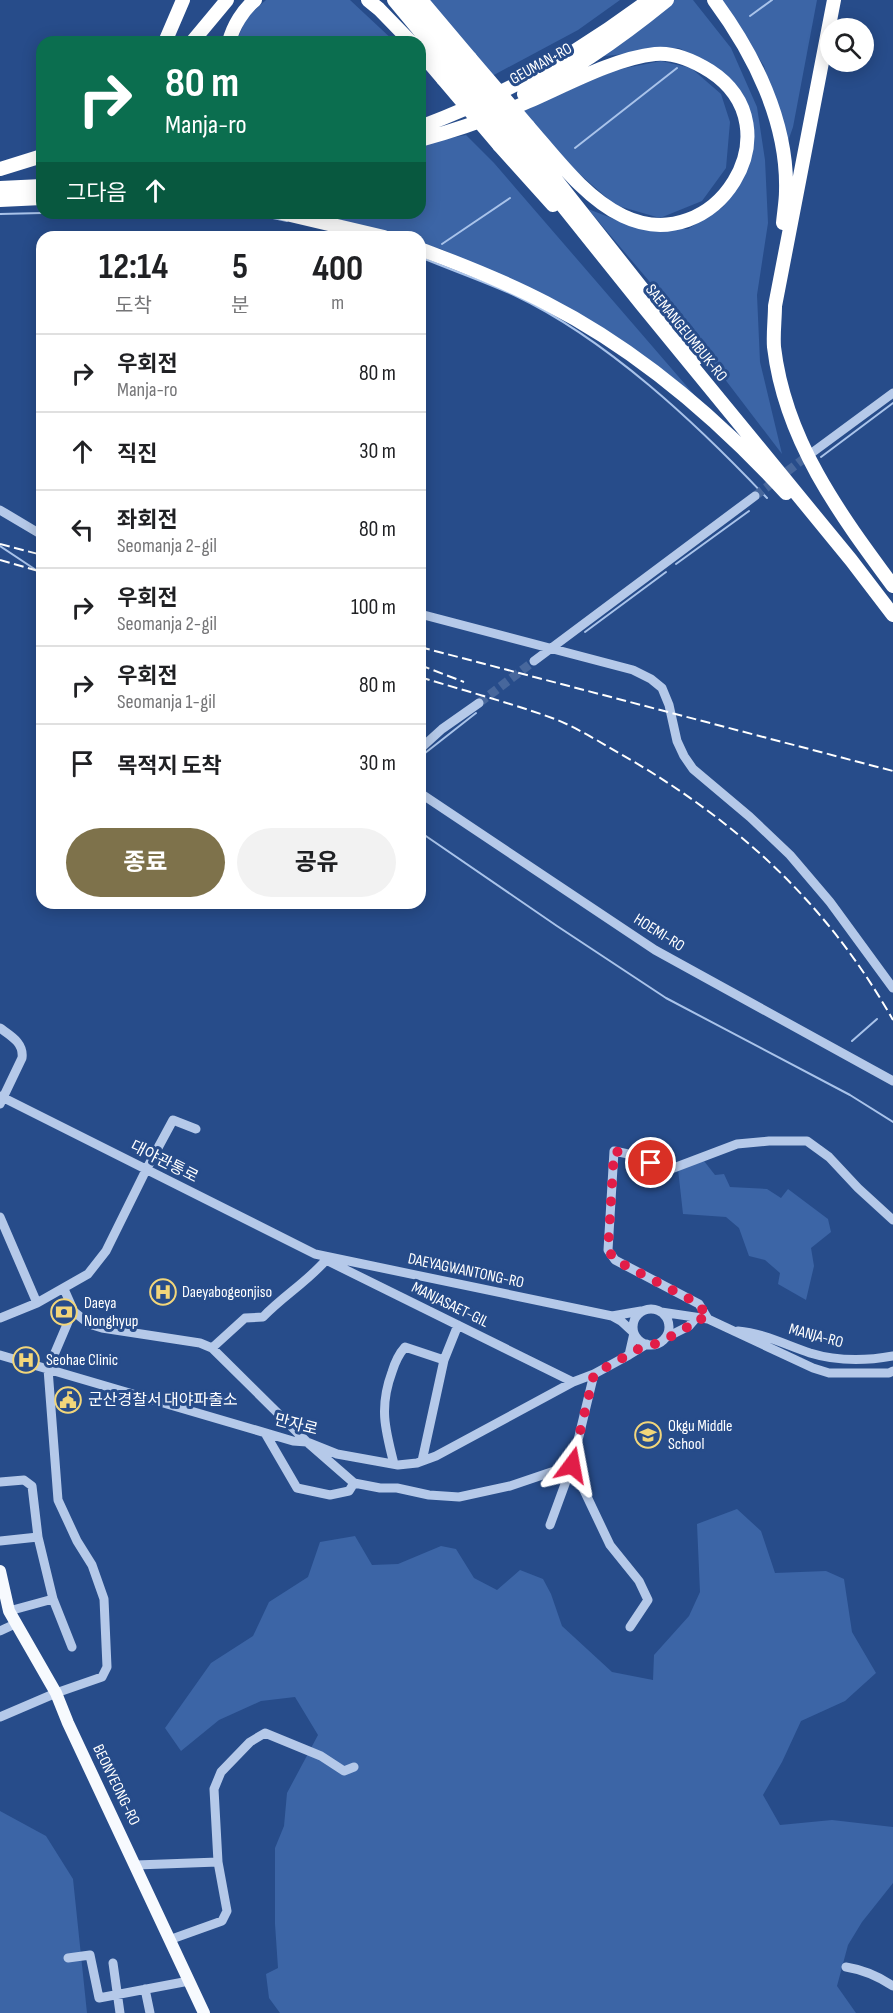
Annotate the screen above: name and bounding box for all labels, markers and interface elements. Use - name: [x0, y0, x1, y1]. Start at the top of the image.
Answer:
- map controls: [820, 18, 874, 72]
- button: search: [820, 18, 874, 72]
- street label: GEUMAN-RO: [507, 39, 575, 89]
- text: 80 m: [165, 58, 239, 109]
- icon: right: [66, 60, 144, 138]
- text: Manja-ro: [165, 109, 247, 141]
- icon: ahead: [139, 174, 172, 207]
- text: 그다음: [66, 180, 127, 207]
- text: 12:14: [99, 246, 168, 289]
- text: 5: [232, 246, 248, 289]
- text: 400: [312, 248, 363, 291]
- street label: SAEMANGEUMBUK-RO: [641, 281, 731, 386]
- text: m: [331, 291, 344, 315]
- text: 도착: [115, 294, 152, 318]
- text: 분: [231, 294, 249, 318]
- text: 우회전: [117, 351, 178, 378]
- icon: right: [66, 357, 99, 390]
- text: 80 m: [359, 360, 396, 387]
- text: Manja-ro: [117, 378, 178, 402]
- icon: ahead: [66, 435, 99, 468]
- text: 30 m: [359, 438, 396, 465]
- text: 직진: [117, 441, 157, 468]
- text: 좌회전: [117, 507, 178, 534]
- icon: left: [66, 513, 99, 546]
- text: 80 m: [359, 516, 396, 543]
- text: Seomanja 2-gil: [117, 534, 217, 558]
- text: 우회전: [117, 585, 178, 612]
- icon: right: [66, 591, 99, 624]
- text: 100 m: [351, 594, 396, 621]
- text: Seomanja 2-gil: [117, 612, 217, 636]
- text: 우회전: [117, 663, 178, 690]
- icon: right: [66, 669, 99, 702]
- text: 80 m: [359, 672, 396, 699]
- text: Seomanja 1-gil: [117, 690, 216, 714]
- icon: arrive: [66, 747, 99, 780]
- text: 30 m: [359, 750, 396, 777]
- text: 목적지 도착: [117, 753, 222, 780]
- button: 종료: [66, 828, 225, 897]
- button: 공유: [237, 828, 396, 897]
- street label: HOEMI-RO: [630, 910, 688, 956]
- street label: 대야관통로: [127, 1137, 201, 1187]
- pin: [625, 1137, 676, 1188]
- icon: arrive: [634, 1146, 667, 1179]
- street label: DAEYAGWANTONG-RO: [406, 1249, 526, 1293]
- hospital icon: Daeyabogeonjiso: [148, 1277, 178, 1307]
- street label: MANJASAET-GIL: [408, 1278, 492, 1332]
- place label: Daeyabogeonjiso: [182, 1283, 272, 1302]
- place label: Daeya Nonghyup: [84, 1294, 138, 1331]
- bank icon: Daeya Nonghyup: [49, 1297, 79, 1327]
- street label: MANJA-RO: [787, 1320, 845, 1352]
- hospital icon: Seohae Clinic: [11, 1345, 41, 1375]
- place label: Seohae Clinic: [46, 1351, 118, 1370]
- public building icon: 군산경찰서 대야파출소: [53, 1385, 83, 1415]
- place label: 군산경찰서 대야파출소: [88, 1391, 238, 1410]
- street label: 만자로: [272, 1410, 320, 1440]
- place label: Okgu Middle School: [668, 1417, 733, 1454]
- school or university icon: Okgu Middle School: [633, 1420, 663, 1450]
- position arrow: [540, 1433, 604, 1497]
- street label: BEONYEONG-RO: [88, 1741, 144, 1829]

